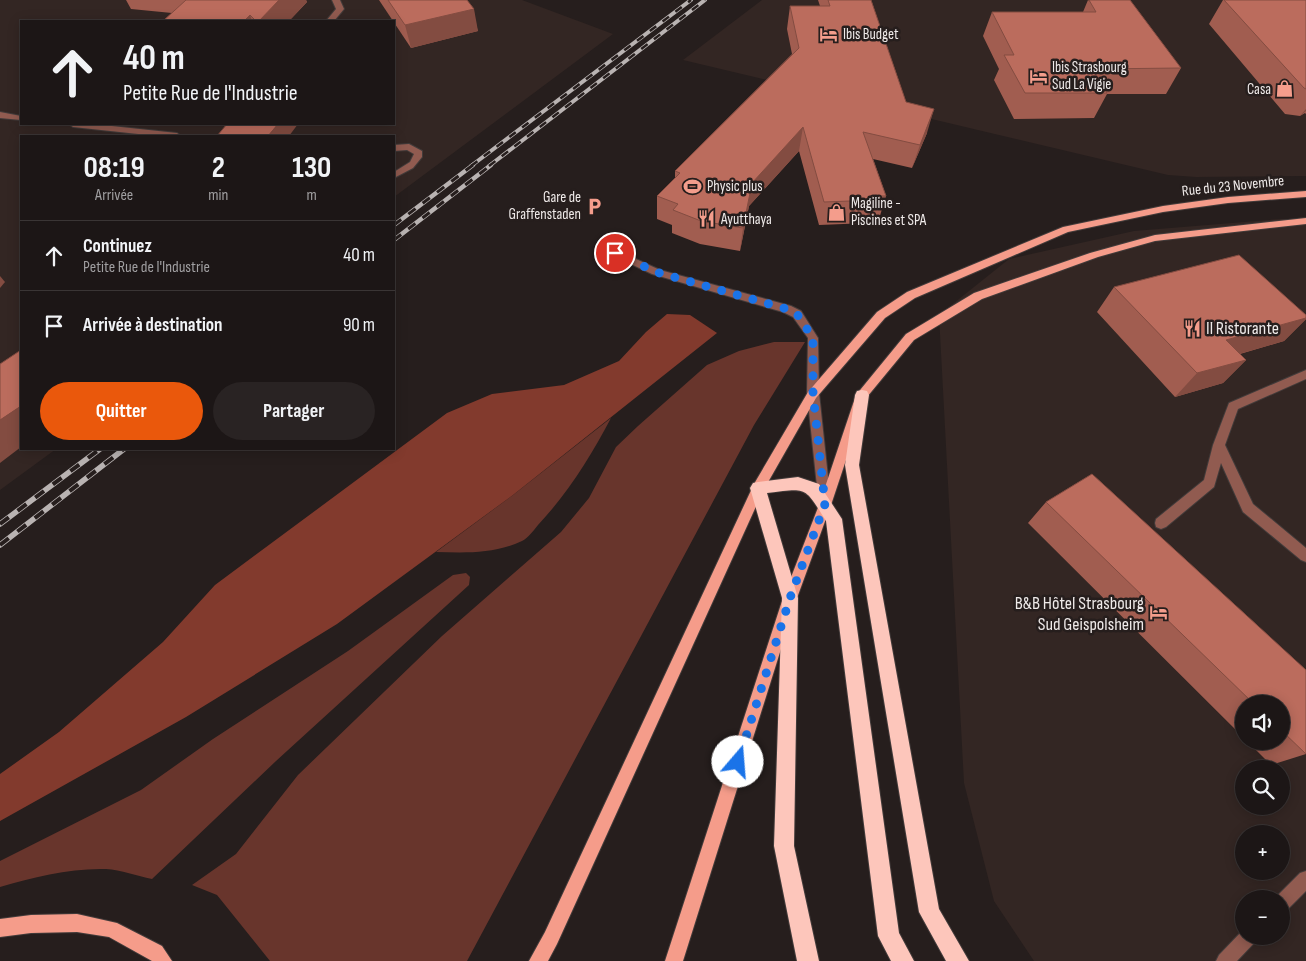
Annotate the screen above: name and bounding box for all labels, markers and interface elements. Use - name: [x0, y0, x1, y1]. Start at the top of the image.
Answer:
- hotel icon: Ibis Budget: [819, 24, 839, 44]
- place label: Ibis Budget: [843, 25, 899, 44]
- text: 40 m: [123, 37, 185, 80]
- icon: ahead: [40, 40, 105, 105]
- place label: Ibis Strasbourg Sud La Vigie: [1052, 58, 1127, 94]
- hotel icon: Ibis Strasbourg Sud La Vigie: [1028, 66, 1048, 86]
- shop icon: Casa: [1275, 79, 1295, 99]
- text: Petite Rue de l'Industrie: [123, 80, 298, 107]
- place label: Casa: [1247, 80, 1271, 99]
- text: 08:19: [84, 150, 145, 186]
- text: 2: [212, 150, 225, 186]
- text: 130: [292, 150, 331, 186]
- street label: Rue du 23 Novembre: [1181, 171, 1285, 201]
- sports icon: Physic plus: [683, 176, 703, 196]
- place label: Physic plus: [707, 177, 763, 196]
- text: Arrivée: [95, 186, 133, 205]
- text: min: [208, 186, 228, 205]
- text: m: [307, 186, 317, 205]
- place label: Gare de Graffenstaden: [509, 188, 581, 224]
- place label: Magiline - Piscines et SPA: [851, 194, 927, 230]
- parking icon: Gare de Graffenstaden: [585, 196, 605, 216]
- shop icon: Magiline - Piscines et SPA: [827, 202, 847, 222]
- restaurant icon: Ayutthaya: [697, 209, 717, 229]
- place label: Ayutthaya: [720, 210, 772, 229]
- pin: [594, 232, 636, 274]
- text: Continuez: [83, 235, 152, 258]
- icon: arrive: [601, 239, 629, 267]
- icon: ahead: [40, 242, 68, 270]
- text: 40 m: [343, 244, 375, 267]
- text: Petite Rue de l'Industrie: [83, 258, 210, 277]
- icon: arrive: [40, 312, 68, 340]
- text: Arrivée à destination: [83, 314, 223, 337]
- text: 90 m: [343, 314, 375, 337]
- restaurant icon: Il Ristorante: [1182, 318, 1202, 338]
- place label: Il Ristorante: [1206, 318, 1279, 339]
- button: Quitter: [40, 382, 203, 440]
- button: Partager: [213, 382, 375, 440]
- place label: B&B Hôtel Strasbourg Sud Geispolsheim: [1015, 593, 1144, 635]
- hotel icon: B&B Hôtel Strasbourg Sud Geispolsheim: [1148, 603, 1168, 623]
- map controls: [1235, 695, 1290, 945]
- button: sound: [1235, 695, 1290, 750]
- position arrow: [711, 735, 763, 787]
- button: search: [1235, 760, 1290, 815]
- button: +: [1235, 825, 1290, 880]
- button: −: [1235, 890, 1290, 945]

